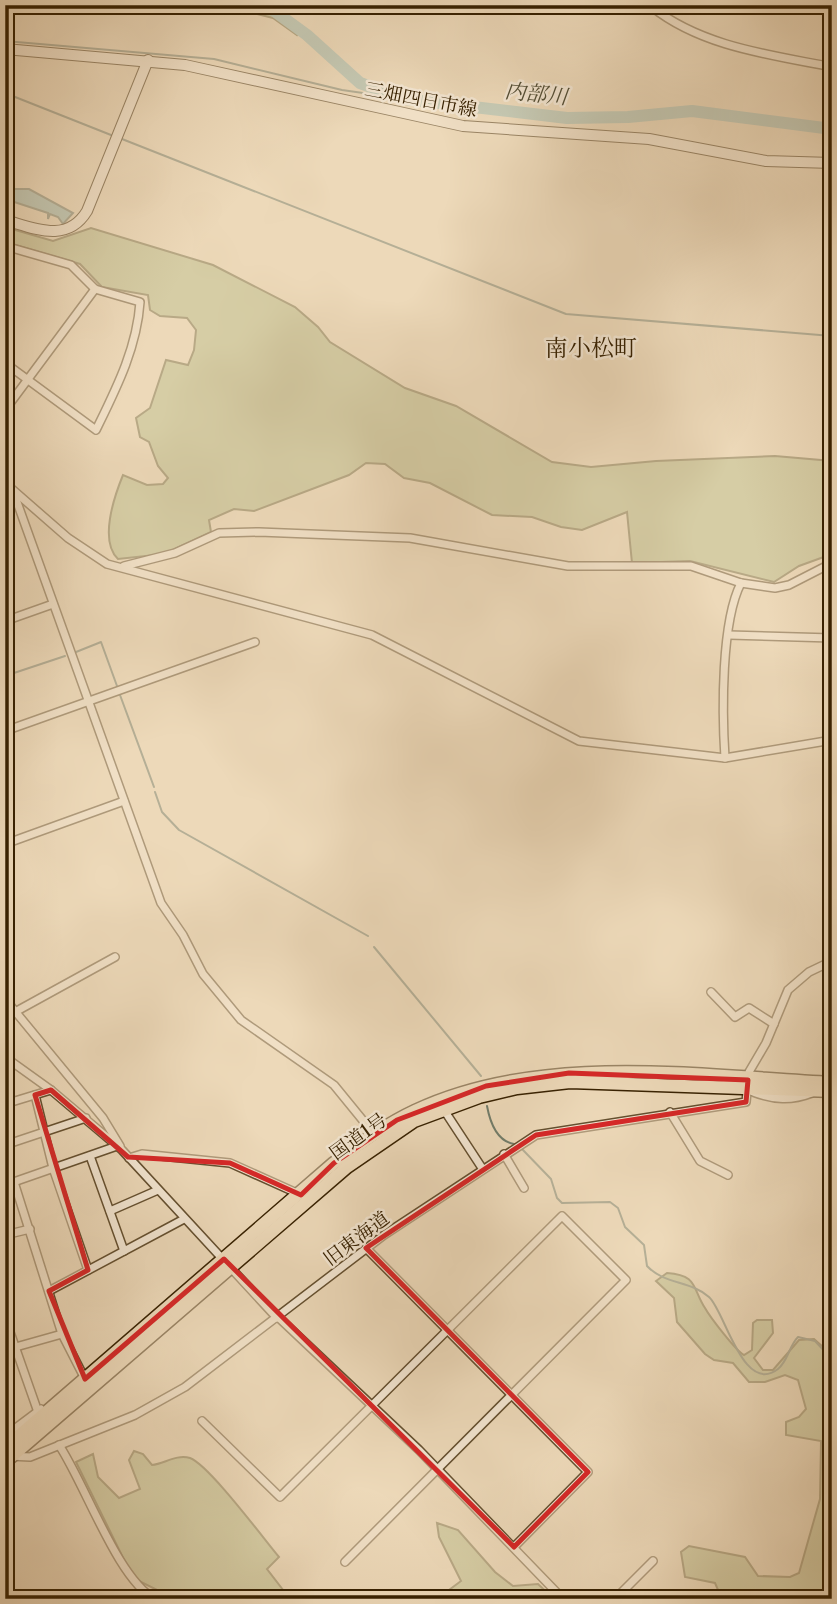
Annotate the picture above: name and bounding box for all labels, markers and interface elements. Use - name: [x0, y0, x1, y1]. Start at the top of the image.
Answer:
- street label: 三畑四日市線: [363, 77, 479, 122]
- water label: 内部川: [503, 78, 571, 109]
- district label: 南小松町: [545, 334, 637, 362]
- street label: 国道1号: [325, 1108, 391, 1165]
- street label: 旧東海道: [319, 1206, 394, 1270]

